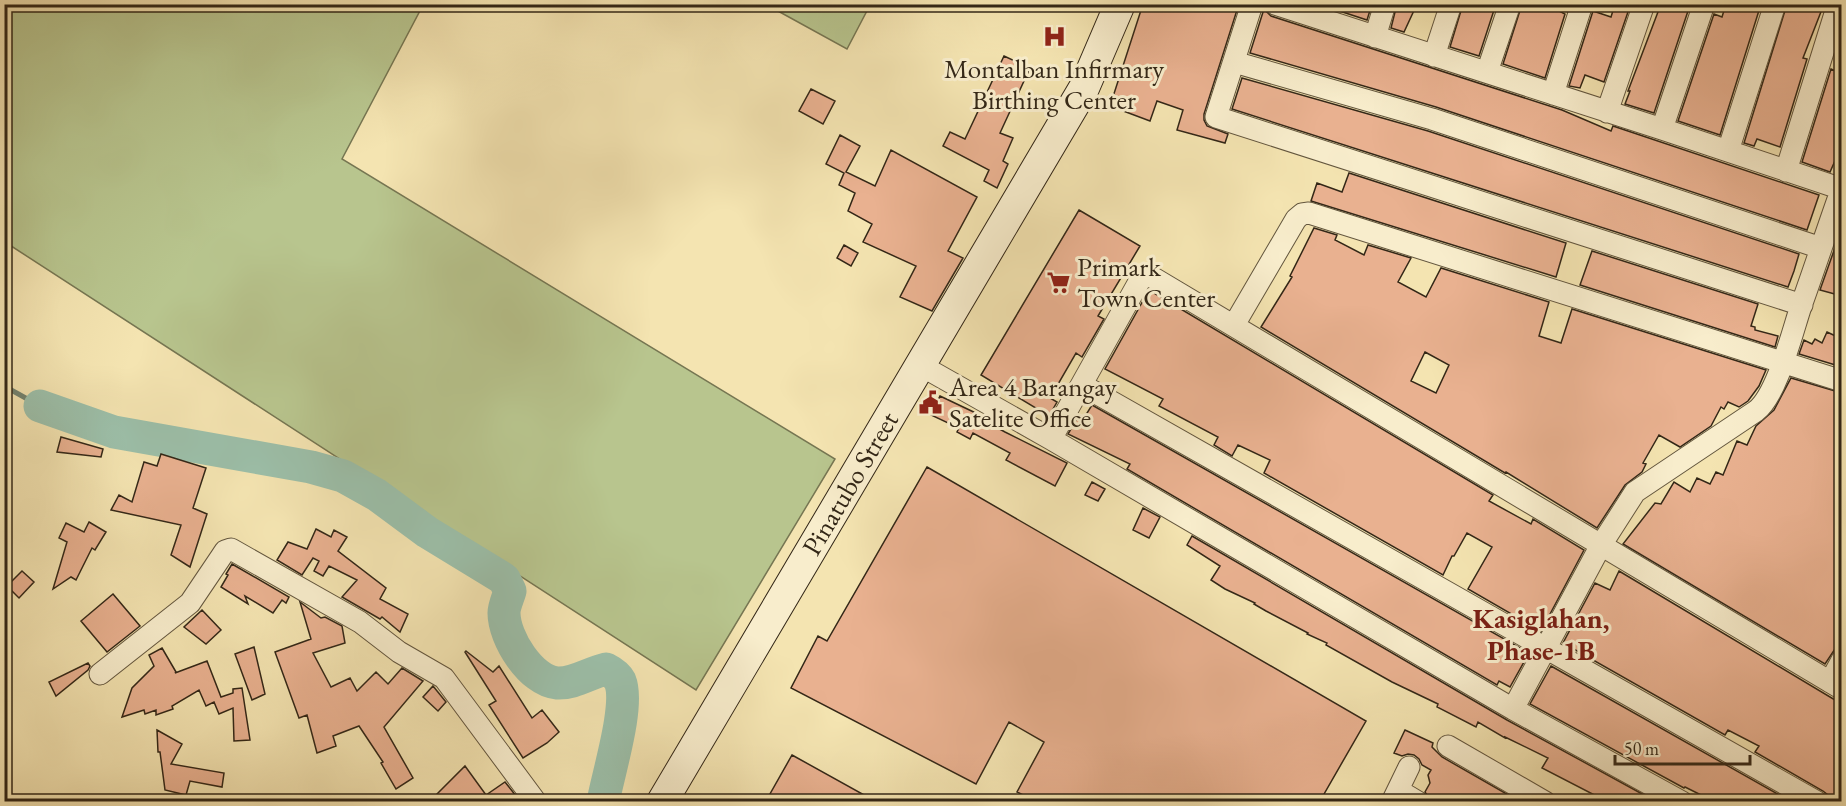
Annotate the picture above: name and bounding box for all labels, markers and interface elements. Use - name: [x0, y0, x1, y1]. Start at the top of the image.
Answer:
- hospital icon: Montalban Infirmary Birthing Center: [1041, 24, 1067, 50]
- place label: Montalban Infirmary Birthing Center: [944, 51, 1164, 117]
- place label: Primark Town Center: [1077, 249, 1215, 315]
- supermarket icon: Primark Town Center: [1046, 270, 1072, 296]
- place label: Area 4 Barangay Satelite Office: [948, 369, 1117, 435]
- public building icon: Area 4 Barangay Satelite Office: [918, 390, 944, 416]
- street label: Pinatubo Street: [794, 404, 906, 562]
- district label: Kasiglahan, Phase-1B: [1473, 600, 1610, 668]
- scale bar: [1615, 728, 1750, 766]
- text: 50 m: [1624, 737, 1659, 760]

